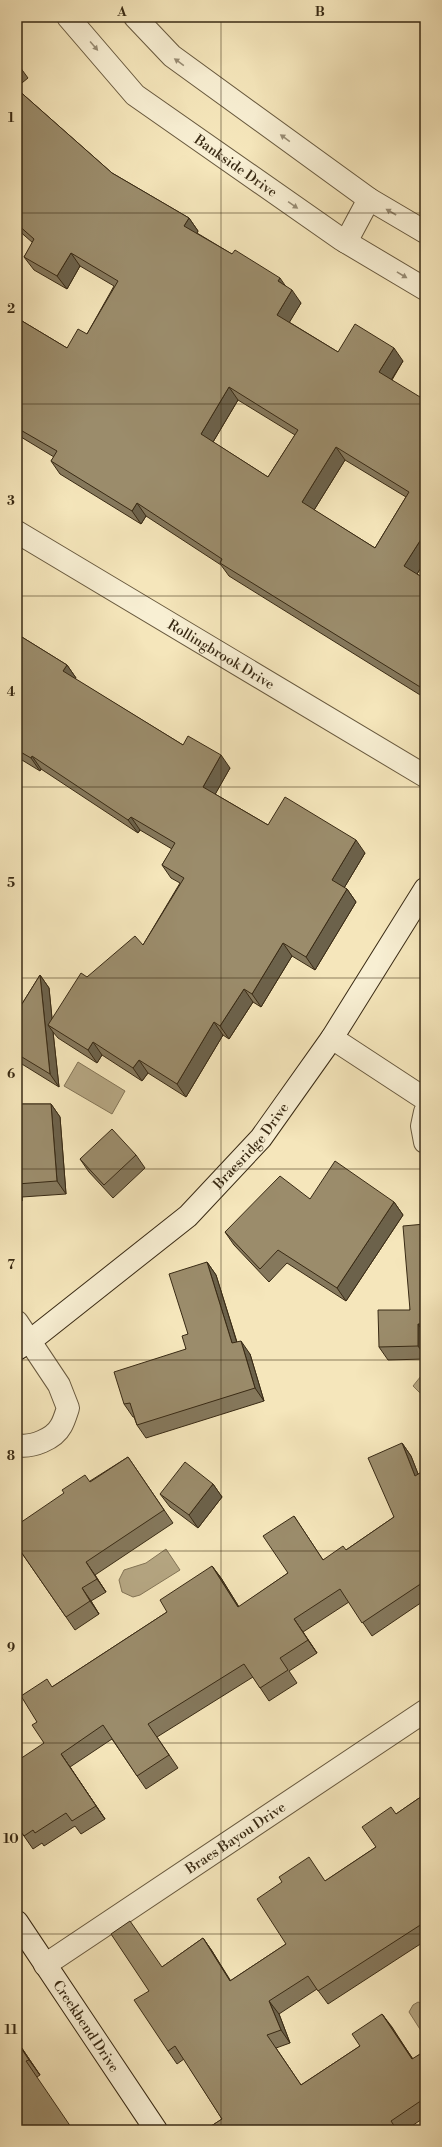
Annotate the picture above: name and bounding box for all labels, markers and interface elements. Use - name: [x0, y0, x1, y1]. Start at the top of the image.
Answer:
- text: A: [116, 4, 127, 20]
- text: B: [315, 4, 325, 20]
- one-way arrow: [89, 41, 98, 52]
- one-way arrow: [174, 58, 185, 66]
- text: 1: [8, 110, 15, 126]
- street label: Bankside Drive: [189, 131, 281, 202]
- one-way arrow: [279, 134, 290, 142]
- one-way arrow: [288, 201, 298, 209]
- one-way arrow: [385, 209, 397, 216]
- one-way arrow: [396, 272, 408, 279]
- text: 2: [7, 301, 15, 317]
- text: 3: [7, 493, 15, 509]
- street label: Rollingbrook Drive: [164, 616, 278, 694]
- text: 4: [7, 684, 16, 700]
- text: 5: [7, 875, 15, 891]
- text: 6: [7, 1066, 15, 1082]
- street label: Braesridge Drive: [209, 1100, 293, 1194]
- text: 7: [7, 1257, 15, 1273]
- text: 8: [7, 1448, 15, 1464]
- text: 9: [7, 1640, 15, 1656]
- street label: Braes Bayou Drive: [182, 1799, 290, 1879]
- text: 10: [3, 1831, 19, 1847]
- street label: Creekbend Drive: [48, 1977, 123, 2076]
- text: 11: [5, 2022, 18, 2038]

